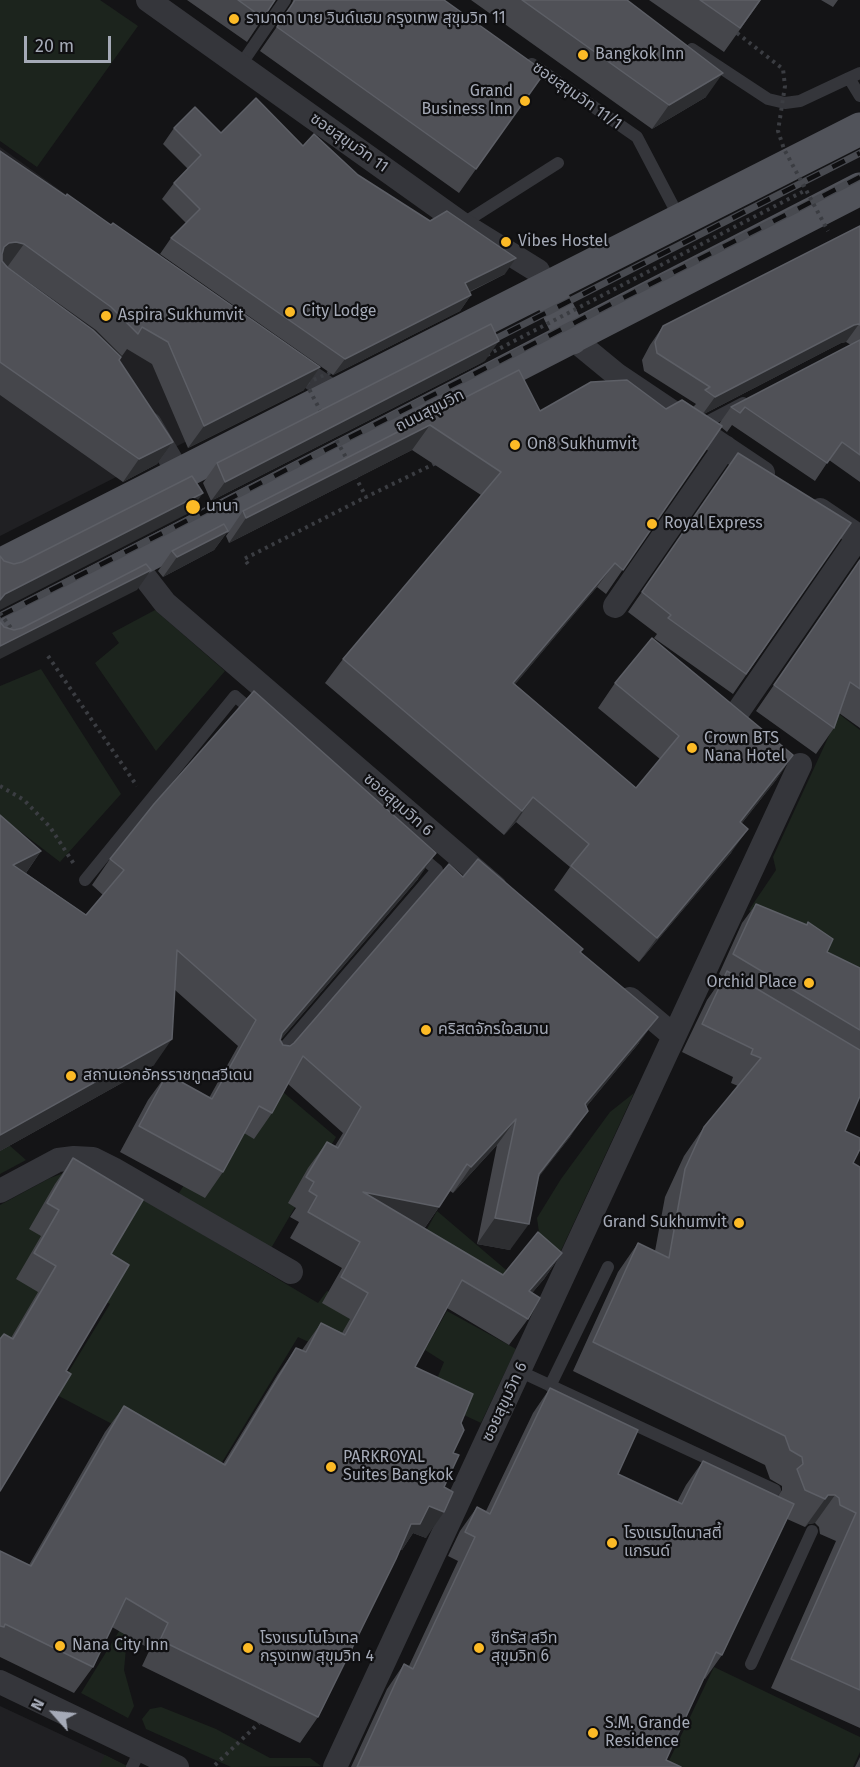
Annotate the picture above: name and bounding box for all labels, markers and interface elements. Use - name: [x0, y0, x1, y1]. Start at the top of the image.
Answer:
- place label: รามาดา บาย วินด์แฮม กรุงเทพ สุขุมวิท 11: [246, 9, 506, 29]
- marker: รามาดา บาย วินด์แฮม กรุงเทพ สุขุมวิท 11: [227, 12, 241, 26]
- scale bar: [27, 24, 114, 62]
- text: 20 m: [35, 35, 74, 57]
- place label: Bangkok Inn: [595, 45, 684, 65]
- marker: Bangkok Inn: [576, 48, 590, 62]
- street label: ซอยสุขุมวิท 11/1: [528, 58, 626, 134]
- place label: Grand Business Inn: [421, 82, 513, 120]
- marker: Grand Business Inn: [518, 94, 532, 108]
- street label: ซอยสุขุมวิท 11: [306, 109, 392, 177]
- place label: Vibes Hostel: [518, 232, 608, 252]
- marker: Vibes Hostel: [499, 235, 513, 249]
- place label: City Lodge: [302, 302, 377, 322]
- marker: City Lodge: [283, 305, 297, 319]
- place label: Aspira Sukhumvit: [118, 306, 244, 326]
- marker: Aspira Sukhumvit: [99, 309, 113, 323]
- street label: ถนนสุขุมวิท: [392, 386, 468, 436]
- place label: On8 Sukhumvit: [527, 435, 637, 455]
- marker: On8 Sukhumvit: [508, 438, 522, 452]
- place label: นานา: [206, 497, 239, 517]
- marker: นานา: [184, 498, 202, 516]
- place label: Royal Express: [664, 514, 763, 534]
- marker: Royal Express: [645, 517, 659, 531]
- place label: Crown BTS Nana Hotel: [704, 729, 785, 767]
- marker: Crown BTS Nana Hotel: [685, 741, 699, 755]
- street label: ซอยสุขุมวิท 6: [359, 770, 437, 840]
- place label: Orchid Place: [706, 973, 797, 993]
- marker: Orchid Place: [802, 976, 816, 990]
- place label: คริสตจักรใจสมาน: [438, 1020, 549, 1040]
- marker: คริสตจักรใจสมาน: [419, 1023, 433, 1037]
- place label: สถานเอกอัครราชทูตสวีเดน: [83, 1066, 253, 1086]
- marker: สถานเอกอัครราชทูตสวีเดน: [64, 1069, 78, 1083]
- place label: Grand Sukhumvit: [603, 1213, 727, 1233]
- marker: Grand Sukhumvit: [732, 1216, 746, 1230]
- street label: ซอยสุขุมวิท 6: [478, 1359, 532, 1445]
- place label: PARKROYAL Suites Bangkok: [343, 1448, 453, 1486]
- marker: PARKROYAL Suites Bangkok: [324, 1460, 338, 1474]
- place label: โรงแรมไดนาสตี้ แกรนด์: [624, 1524, 722, 1562]
- marker: โรงแรมไดนาสตี้ แกรนด์: [605, 1536, 619, 1550]
- place label: โรงแรมโนโวเทล กรุงเทพ สุขุมวิท 4: [260, 1629, 374, 1667]
- place label: ซีทรัส สวีท สุขุมวิท 6: [491, 1629, 558, 1667]
- place label: Nana City Inn: [72, 1636, 169, 1656]
- marker: Nana City Inn: [53, 1639, 67, 1653]
- marker: โรงแรมโนโวเทล กรุงเทพ สุขุมวิท 4: [241, 1641, 255, 1655]
- marker: ซีทรัส สวีท สุขุมวิท 6: [472, 1641, 486, 1655]
- north arrow: [24, 1683, 84, 1743]
- text: N: [27, 1696, 48, 1714]
- place label: S.M. Grande Residence: [605, 1714, 690, 1752]
- marker: S.M. Grande Residence: [586, 1726, 600, 1740]

